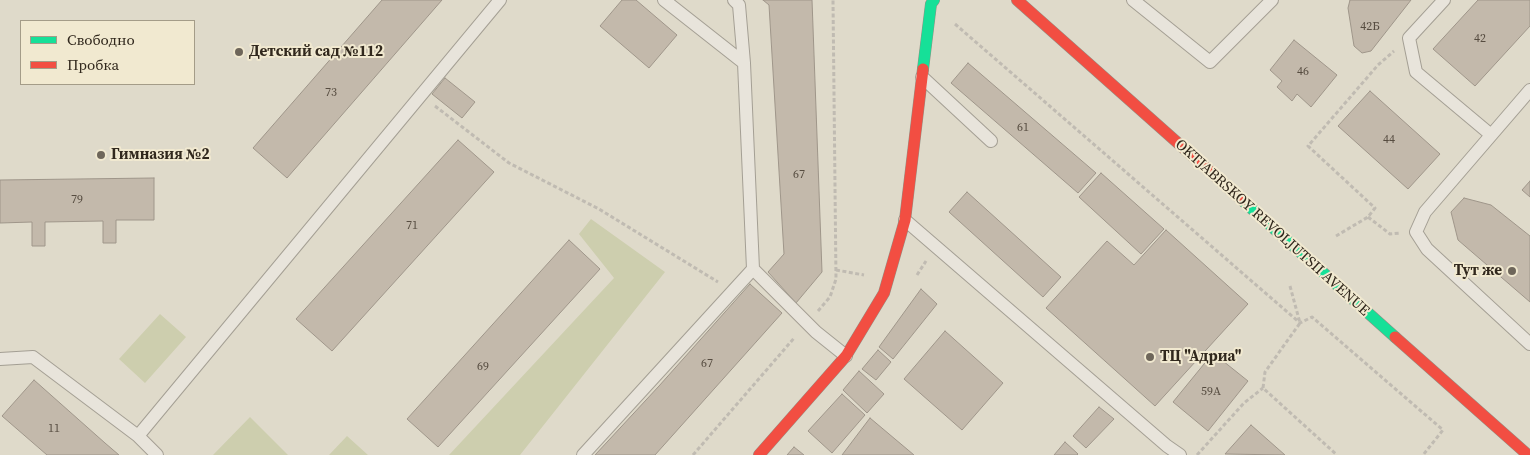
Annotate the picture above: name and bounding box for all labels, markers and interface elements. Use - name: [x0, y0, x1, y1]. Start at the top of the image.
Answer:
- legend: [20, 20, 195, 85]
- house number: 42Б: [1360, 20, 1380, 34]
- text: Свободно: [67, 29, 135, 50]
- house number: 42: [1474, 32, 1486, 46]
- place label: Детский сад №112: [249, 43, 383, 61]
- marker: Детский сад №112: [233, 46, 245, 58]
- text: Пробка: [67, 54, 119, 75]
- house number: 46: [1297, 65, 1309, 79]
- house number: 73: [325, 86, 337, 100]
- house number: 61: [1017, 121, 1029, 135]
- house number: 44: [1383, 133, 1395, 147]
- street label: OKTJABRSKOY REVOLJUTSII AVENUE: [1171, 136, 1373, 320]
- place label: Гимназия №2: [111, 146, 210, 164]
- marker: Гимназия №2: [95, 149, 107, 161]
- house number: 67: [793, 168, 805, 182]
- house number: 79: [71, 193, 83, 207]
- house number: 71: [406, 219, 418, 233]
- place label: Тут же: [1454, 262, 1502, 280]
- marker: Тут же: [1506, 265, 1518, 277]
- place label: ТЦ "Адриа": [1160, 348, 1241, 366]
- marker: ТЦ "Адриа": [1144, 351, 1156, 363]
- house number: 67: [701, 357, 713, 371]
- house number: 69: [477, 360, 489, 374]
- house number: 59А: [1201, 385, 1221, 399]
- house number: 11: [48, 422, 60, 436]

